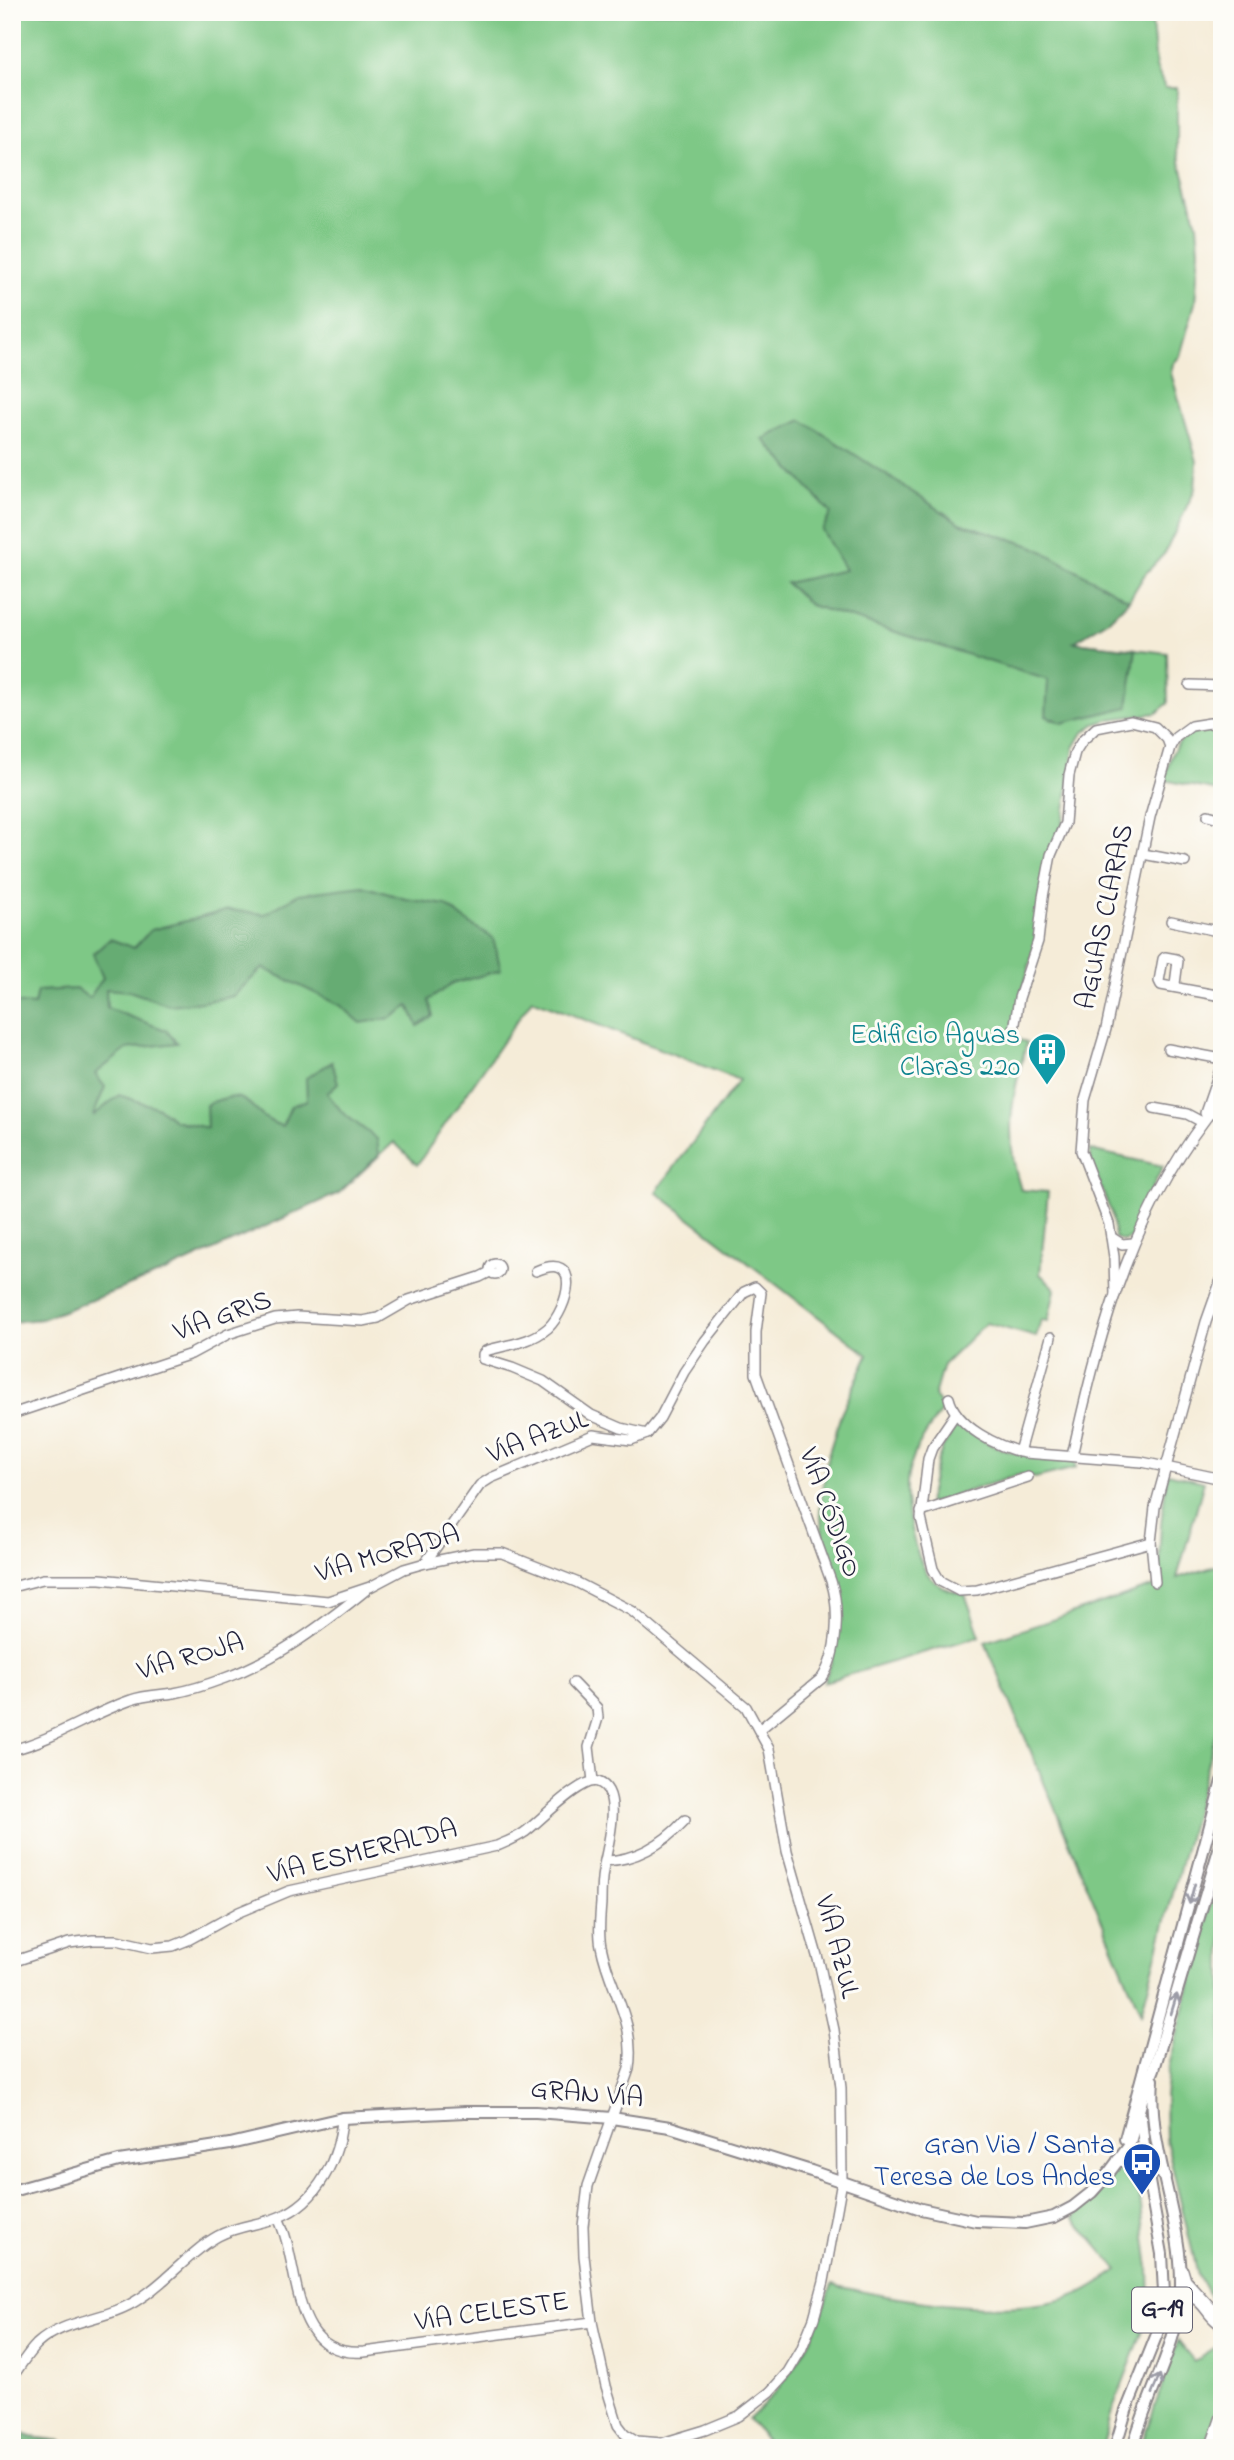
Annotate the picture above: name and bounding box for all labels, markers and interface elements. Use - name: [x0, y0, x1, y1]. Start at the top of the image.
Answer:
- street label: AGUAS CLARAS: [1066, 821, 1146, 1013]
- place label: Edificio Aguas Claras 220: [850, 1016, 1020, 1089]
- building icon: Edificio Aguas Claras 220: [1026, 1031, 1068, 1086]
- street label: VÍA GRIS: [167, 1280, 278, 1354]
- street label: VÍA AZUL: [481, 1400, 595, 1476]
- street label: VÍA CÓDIGO: [786, 1442, 871, 1584]
- street label: VÍA MORADA: [310, 1515, 465, 1595]
- street label: VÍA ROJA: [132, 1623, 249, 1693]
- street label: VÍA ESMERALDA: [263, 1810, 462, 1897]
- one-way arrow: [1185, 1882, 1198, 1905]
- street label: VÍA AZUL: [802, 1890, 870, 2004]
- one-way arrow: [1168, 1993, 1181, 2015]
- street label: GRAN VÍA: [529, 2070, 645, 2120]
- place label: Gran Via / Santa Teresa de Los Andes: [874, 2126, 1115, 2199]
- bus stop icon: Gran Via / Santa Teresa de Los Andes: [1121, 2141, 1163, 2196]
- street label: VÍA CELESTE: [412, 2282, 571, 2344]
- road number: G-19: [1132, 2288, 1192, 2332]
- one-way arrow: [1150, 2373, 1163, 2395]

